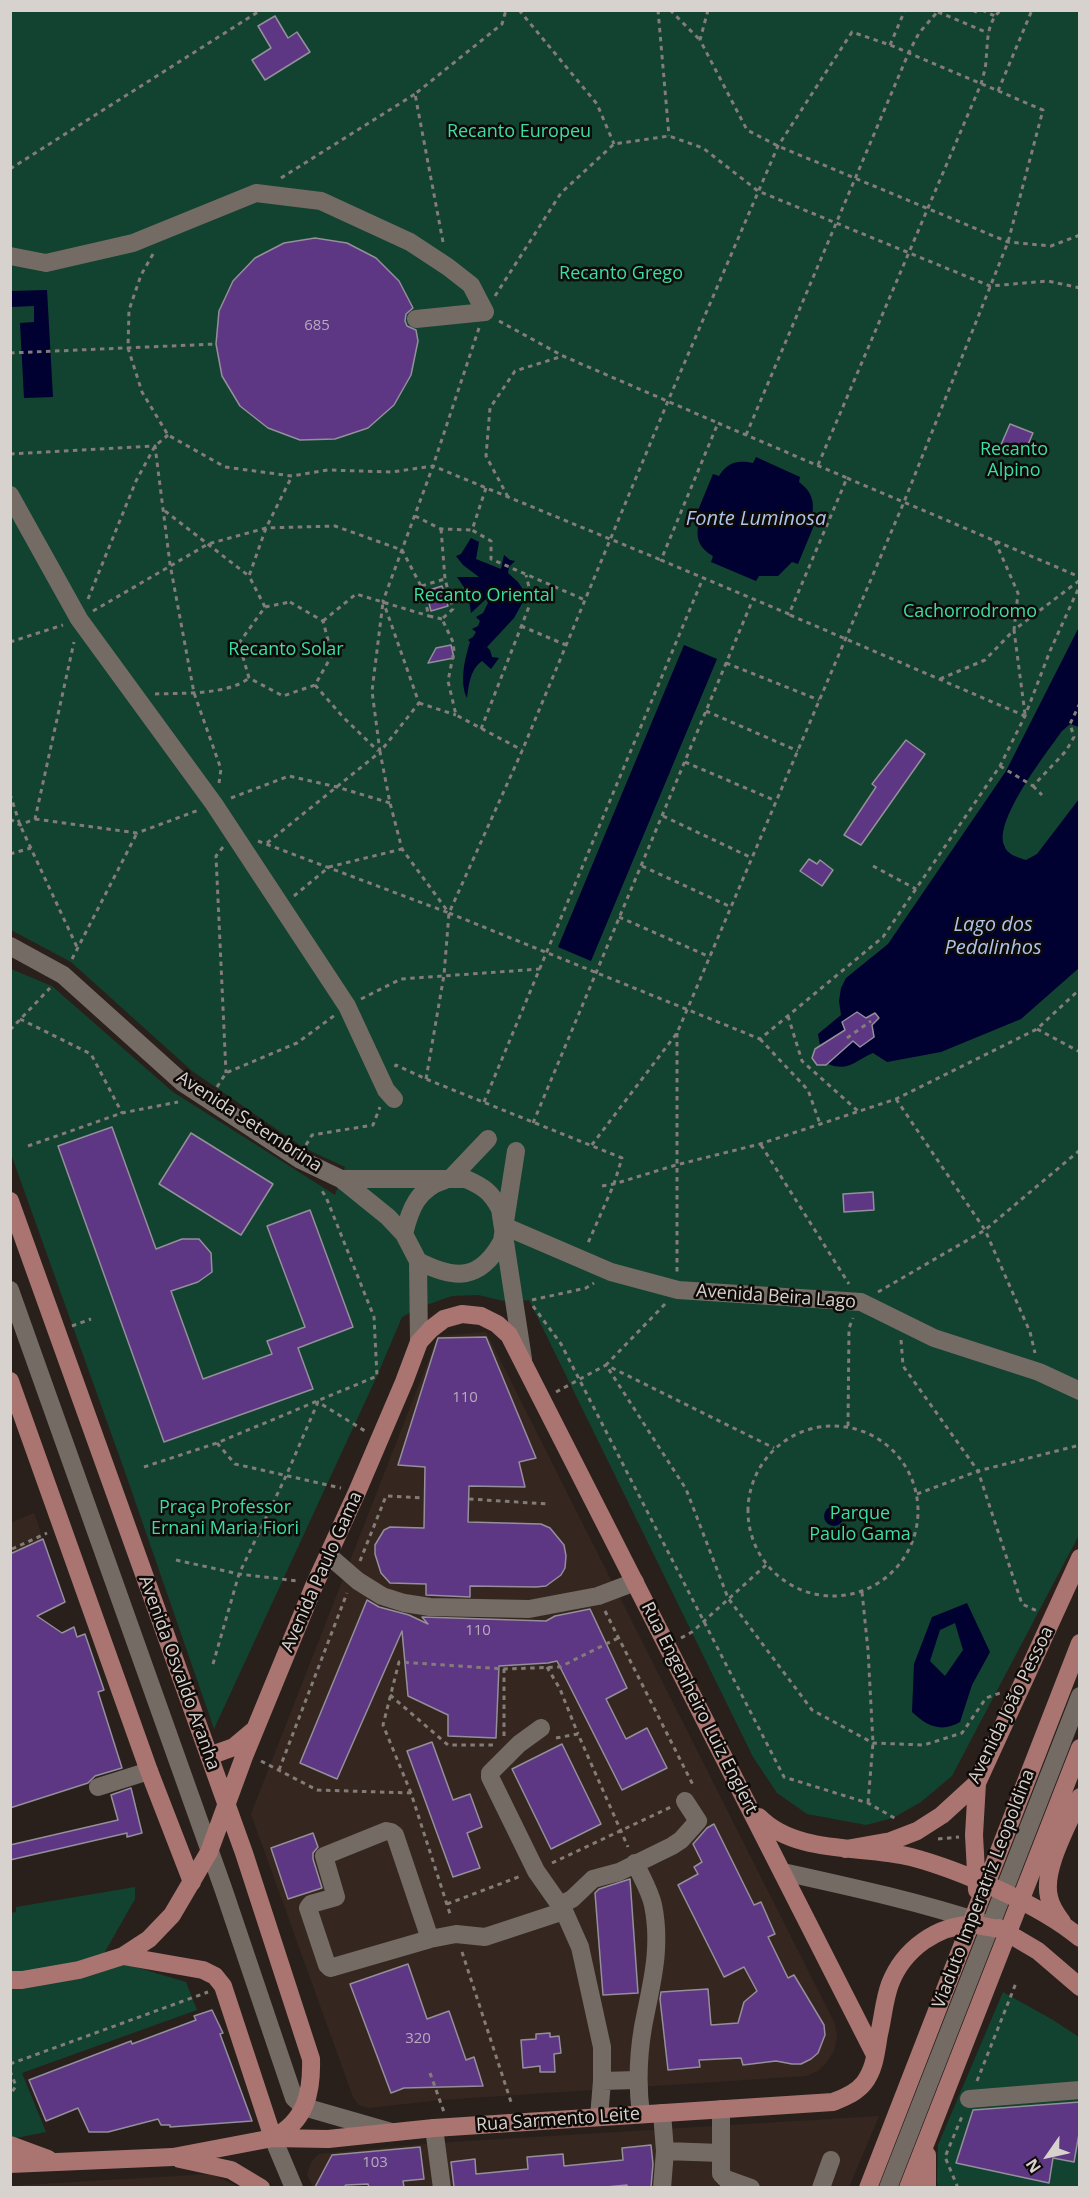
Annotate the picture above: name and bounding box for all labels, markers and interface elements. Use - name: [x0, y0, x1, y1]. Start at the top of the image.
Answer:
- park label: Recanto Europeu: [447, 121, 591, 143]
- park label: Recanto Grego: [559, 263, 683, 285]
- house number: 685: [304, 317, 330, 335]
- park label: Recanto Alpino: [980, 439, 1048, 482]
- water label: Fonte Luminosa: [686, 507, 826, 531]
- park label: Recanto Oriental: [414, 585, 554, 607]
- park label: Cachorrodromo: [903, 601, 1037, 623]
- park label: Recanto Solar: [228, 639, 344, 661]
- water label: Lago dos Pedalinhos: [944, 913, 1042, 960]
- street label: Avenida Setembrina: [172, 1067, 326, 1177]
- street label: Avenida Beira Lago: [695, 1281, 857, 1313]
- house number: 110: [452, 1389, 478, 1407]
- street label: Avenida Paulo Gama: [277, 1488, 367, 1656]
- park label: Praça Professor Ernani Maria Fiori: [151, 1497, 299, 1540]
- park label: Parque Paulo Gama: [809, 1503, 911, 1546]
- street label: Avenida Osvaldo Aranha: [134, 1573, 224, 1773]
- street label: Rua Engenheiro Luiz Englert: [636, 1599, 762, 1817]
- house number: 110: [465, 1622, 491, 1640]
- street label: Avenida João Pessoa: [964, 1623, 1058, 1787]
- street label: Viaduto Imperatriz Leopoldina: [928, 1766, 1040, 2012]
- house number: 320: [405, 2030, 431, 2048]
- street label: Rua Sarmento Leite: [475, 2103, 641, 2137]
- north arrow: [1018, 2126, 1078, 2186]
- house number: 103: [362, 2154, 388, 2172]
- text: N: [1020, 2155, 1046, 2178]

